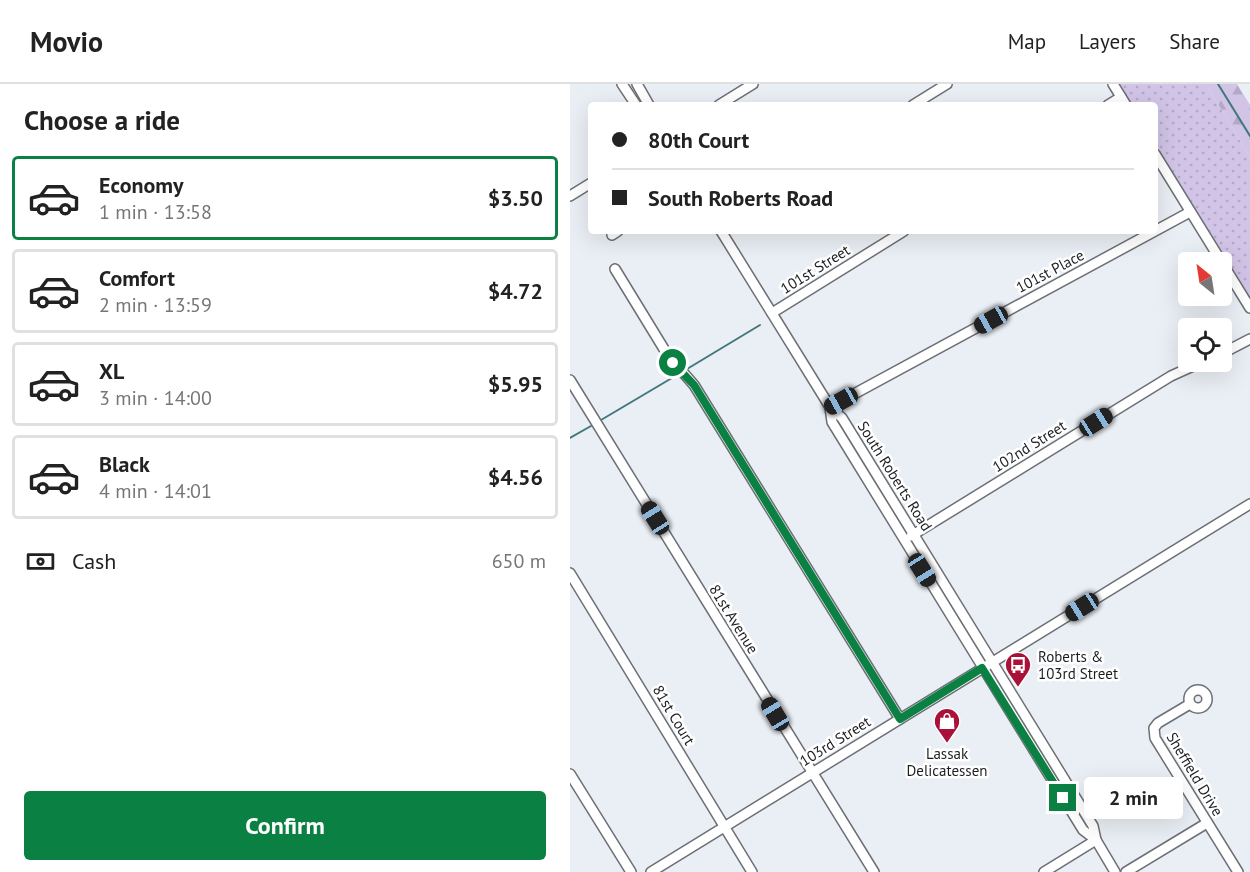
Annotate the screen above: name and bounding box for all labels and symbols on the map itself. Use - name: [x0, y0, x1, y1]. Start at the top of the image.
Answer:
- street label: 101st Street: [777, 240, 853, 298]
- street label: 101st Place: [1013, 245, 1087, 297]
- north arrow: [1178, 252, 1232, 306]
- car: [971, 303, 1011, 337]
- route start: [659, 349, 686, 376]
- car: [821, 384, 861, 418]
- car: [1076, 405, 1116, 439]
- street label: 102nd Street: [989, 416, 1069, 476]
- street label: South Roberts Road: [854, 418, 936, 534]
- car: [638, 498, 672, 538]
- car: [905, 550, 939, 590]
- street label: 81st Avenue: [705, 581, 763, 657]
- car: [1062, 590, 1102, 624]
- place label: Roberts & 103rd Street: [1038, 647, 1118, 683]
- bus stop icon: Roberts & 103rd Street: [1003, 650, 1033, 688]
- street label: 81st Court: [649, 682, 699, 748]
- car: [758, 694, 792, 734]
- shop icon: Lassak Delicatessen: [932, 706, 962, 744]
- street label: 103rd Street: [796, 712, 874, 770]
- street label: Sheffield Drive: [1163, 729, 1227, 819]
- place label: Lassak Delicatessen: [906, 744, 988, 780]
- callout: 2 min: [1084, 777, 1183, 819]
- route end: [1049, 784, 1076, 811]

